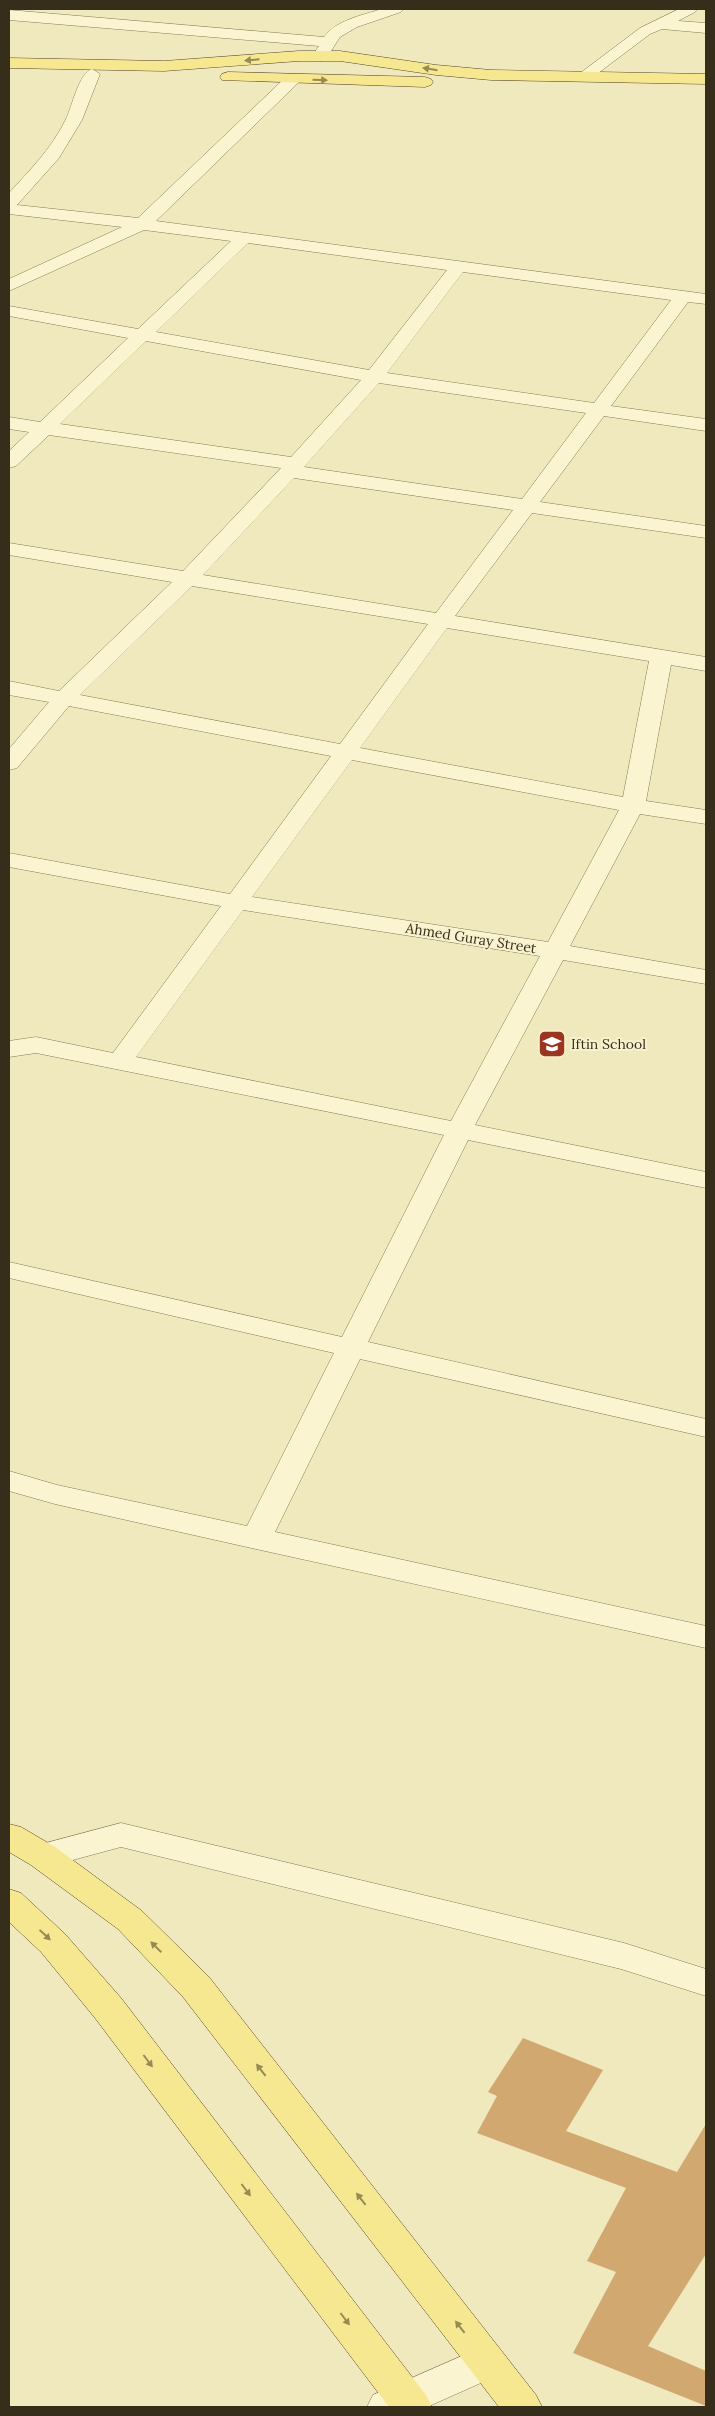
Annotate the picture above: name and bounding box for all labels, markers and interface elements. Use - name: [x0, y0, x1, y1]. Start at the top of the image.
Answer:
- one-way arrow: [243, 56, 259, 64]
- one-way arrow: [422, 65, 438, 73]
- one-way arrow: [312, 77, 328, 85]
- street label: Ahmed Guray Street: [403, 919, 538, 957]
- school or university icon: Iftin School: [537, 1029, 567, 1059]
- place label: Iftin School: [571, 1035, 646, 1053]
- one-way arrow: [38, 1929, 50, 1941]
- one-way arrow: [150, 1941, 162, 1953]
- one-way arrow: [143, 2054, 153, 2068]
- one-way arrow: [256, 2064, 266, 2077]
- one-way arrow: [241, 2183, 252, 2196]
- one-way arrow: [355, 2193, 366, 2206]
- one-way arrow: [339, 2312, 350, 2325]
- one-way arrow: [455, 2321, 466, 2334]

